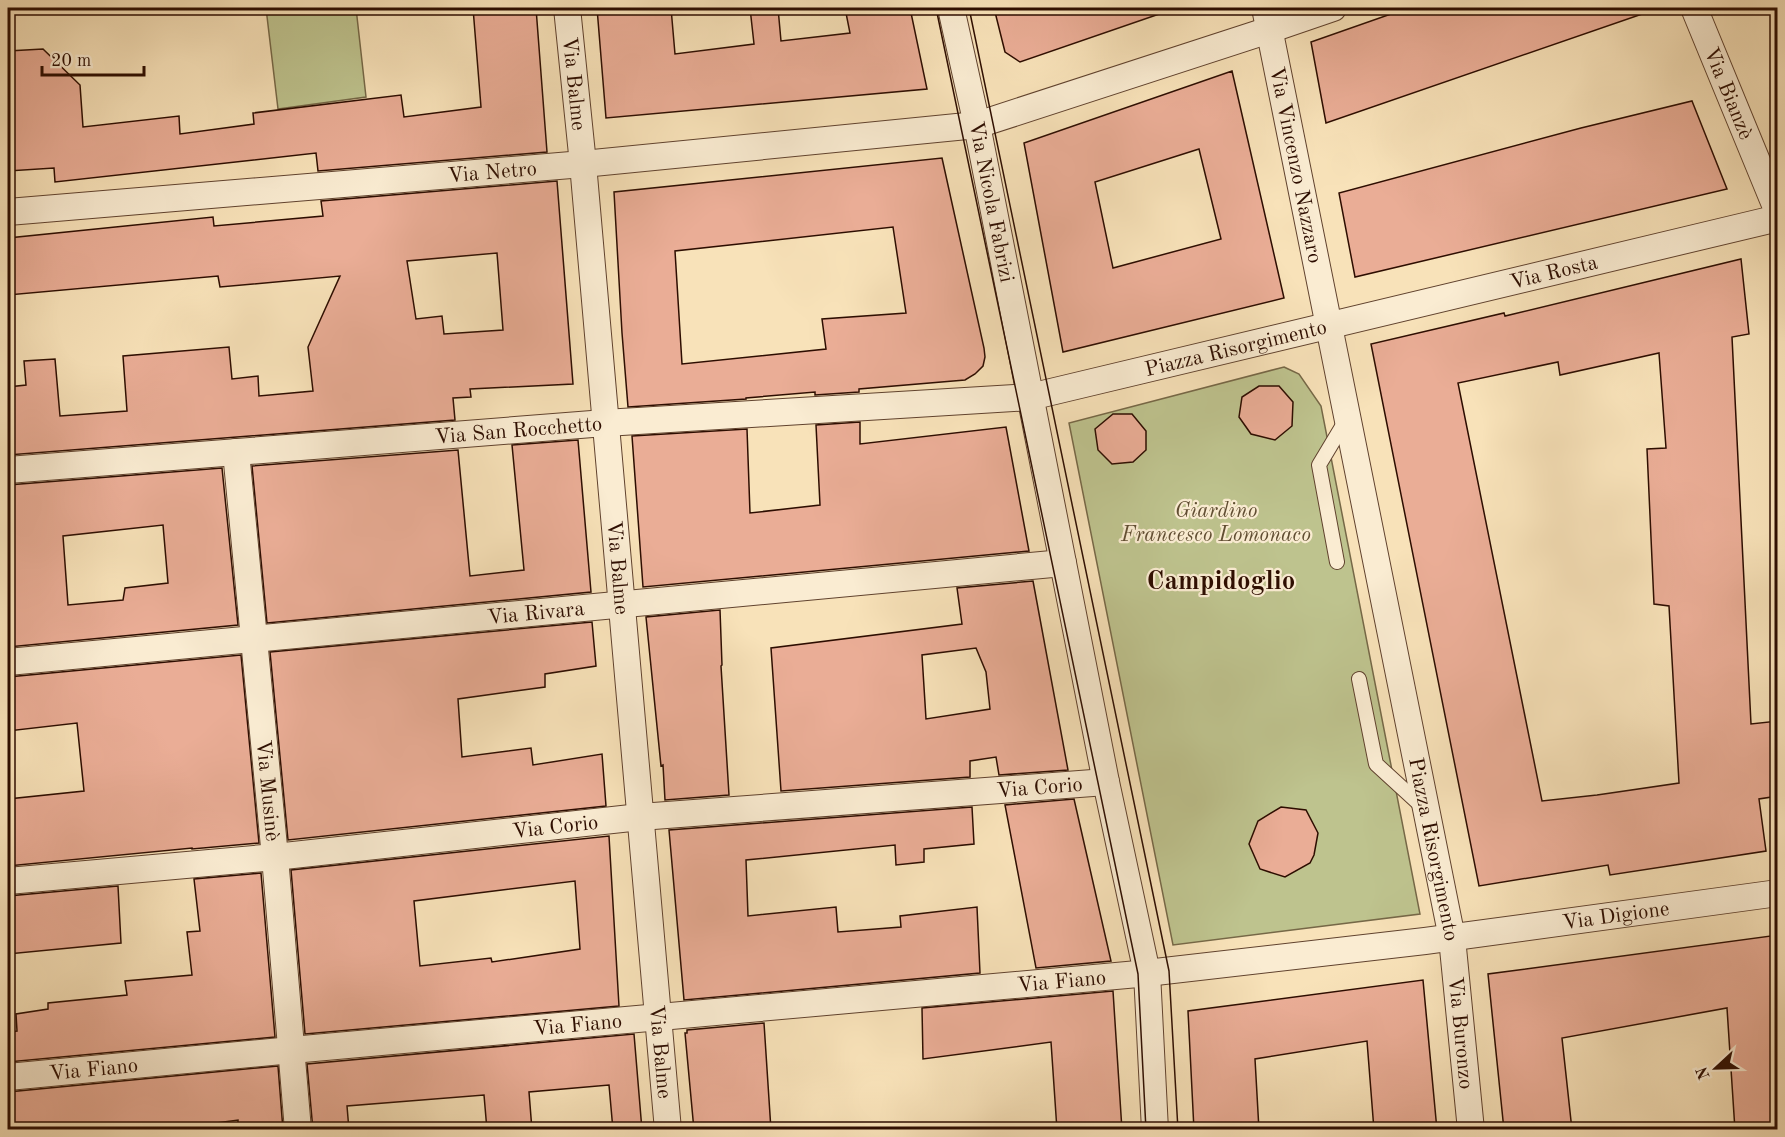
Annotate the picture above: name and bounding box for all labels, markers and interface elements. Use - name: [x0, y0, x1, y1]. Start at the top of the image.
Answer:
- street label: Via Balme: [558, 36, 589, 132]
- scale bar: [42, 39, 144, 77]
- street label: Via Bianzè: [1699, 44, 1756, 143]
- text: 20 m: [51, 52, 91, 70]
- street label: Via Vincenzo Nazzaro: [1265, 65, 1325, 265]
- street label: Via Nicola Fabrizi: [965, 120, 1017, 284]
- street label: Via Netro: [447, 159, 538, 187]
- street label: Via Rosta: [1508, 253, 1600, 294]
- street label: Piazza Risorgimento: [1143, 317, 1329, 381]
- street label: Via San Rocchetto: [434, 414, 603, 448]
- park label: Giardino Francesco Lomonaco: [1120, 501, 1311, 546]
- street label: Via Balme: [602, 520, 632, 616]
- district label: Campidoglio: [1147, 568, 1295, 595]
- street label: Via Rivara: [486, 599, 585, 629]
- street label: Via Musinè: [252, 739, 282, 842]
- street label: Piazza Risorgimento: [1404, 756, 1461, 943]
- street label: Via Corio: [996, 775, 1084, 802]
- street label: Via Corio: [511, 813, 600, 843]
- street label: Via Digione: [1561, 899, 1671, 934]
- street label: Via Fiano: [1016, 968, 1107, 997]
- street label: Via Buronzo: [1444, 976, 1476, 1090]
- street label: Via Balme: [645, 1004, 674, 1100]
- street label: Via Fiano: [532, 1011, 623, 1040]
- north arrow: [1686, 1038, 1746, 1098]
- street label: Via Fiano: [48, 1056, 139, 1085]
- text: N: [1694, 1063, 1714, 1082]

